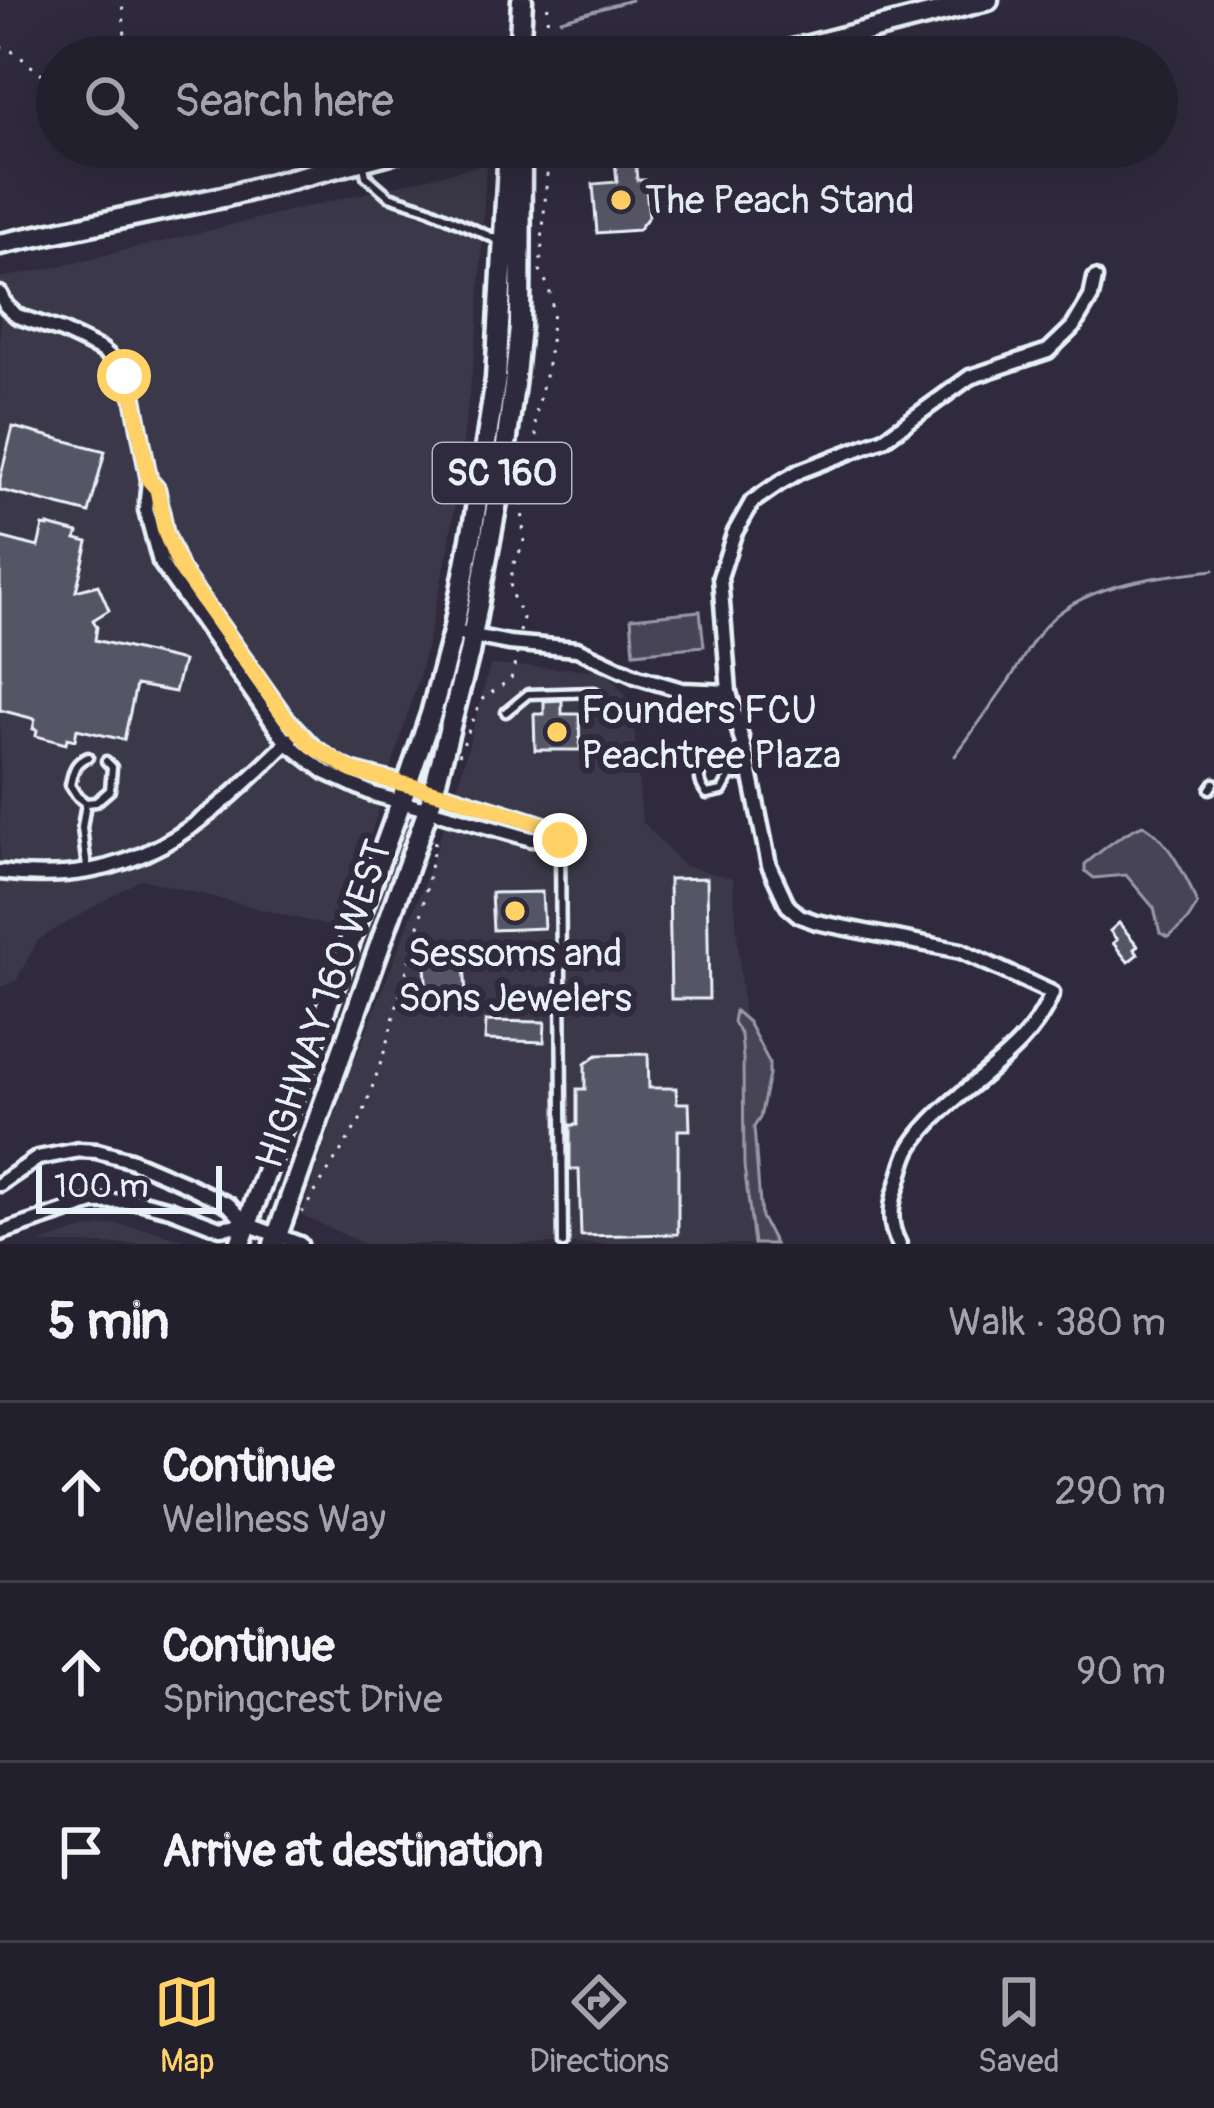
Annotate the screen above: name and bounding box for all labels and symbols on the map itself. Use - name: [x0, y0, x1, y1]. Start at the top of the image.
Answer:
- place label: The Peach Stand: [645, 176, 915, 225]
- marker: The Peach Stand: [608, 187, 634, 213]
- route start: [97, 349, 151, 403]
- road number: SC 160: [433, 443, 571, 503]
- place label: Founders FCU Peachtree Plaza: [581, 686, 841, 780]
- marker: Founders FCU Peachtree Plaza: [544, 719, 570, 745]
- route end: [533, 813, 587, 867]
- street label: HIGHWAY 160 WEST: [245, 833, 403, 1175]
- marker: Sessoms and Sons Jewelers: [502, 898, 528, 924]
- place label: Sessoms and Sons Jewelers: [398, 929, 632, 1023]
- scale bar: [36, 1160, 222, 1213]

